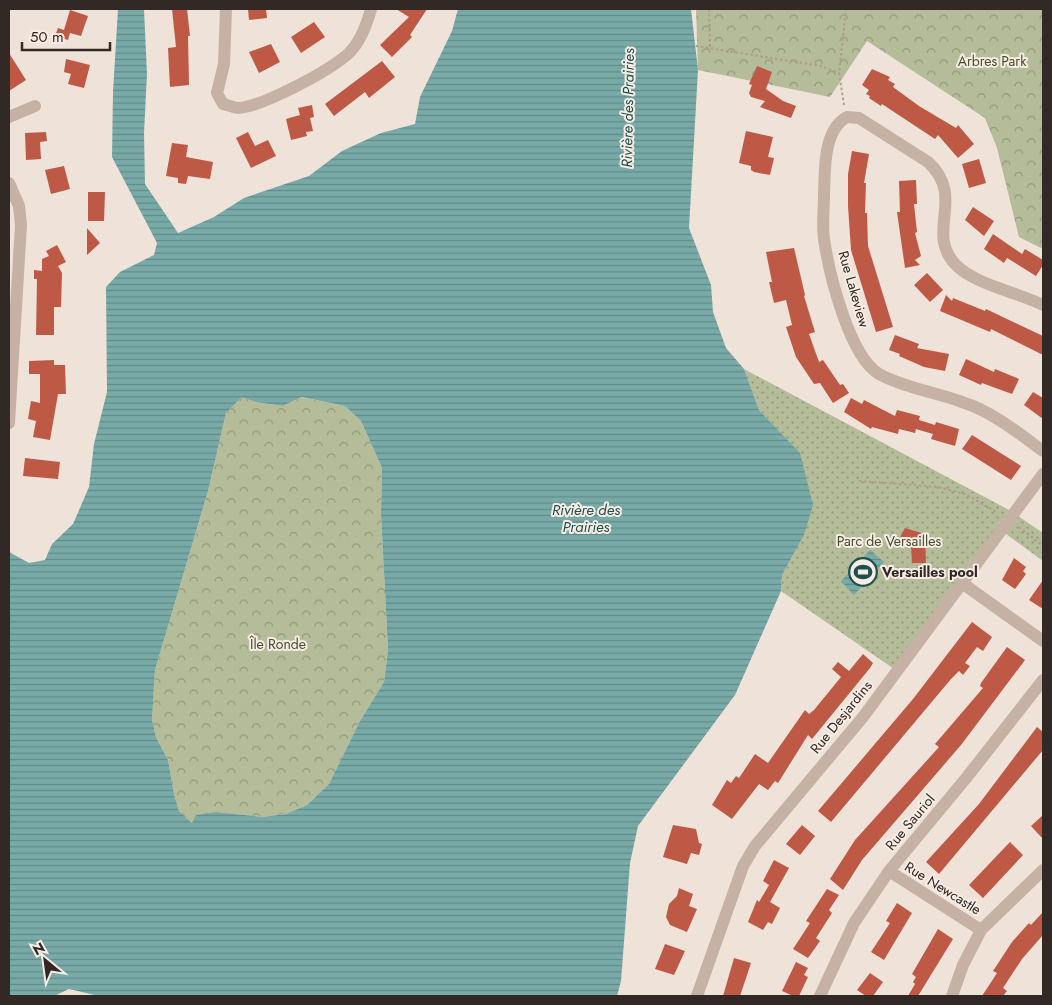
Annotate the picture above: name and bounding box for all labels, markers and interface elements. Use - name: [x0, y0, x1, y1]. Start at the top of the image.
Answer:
- scale bar: [22, 20, 110, 52]
- text: 50 m: [30, 26, 64, 48]
- water label: Rivière des Prairies: [616, 48, 640, 168]
- park label: Arbres Park: [958, 51, 1027, 71]
- street label: Rue Lakeview: [834, 248, 875, 330]
- water label: Rivière des Prairies: [552, 499, 620, 538]
- park label: Parc de Versailles: [837, 531, 942, 551]
- sports icon: Versailles pool: [848, 557, 878, 587]
- place label: Versailles pool: [881, 562, 978, 582]
- park label: Île Ronde: [249, 634, 306, 654]
- street label: Rue Desjardins: [805, 676, 877, 758]
- street label: Rue Sauriol: [881, 790, 939, 854]
- street label: Rue Newcastle: [901, 857, 985, 919]
- north arrow: [20, 935, 70, 985]
- text: N: [29, 937, 48, 960]

